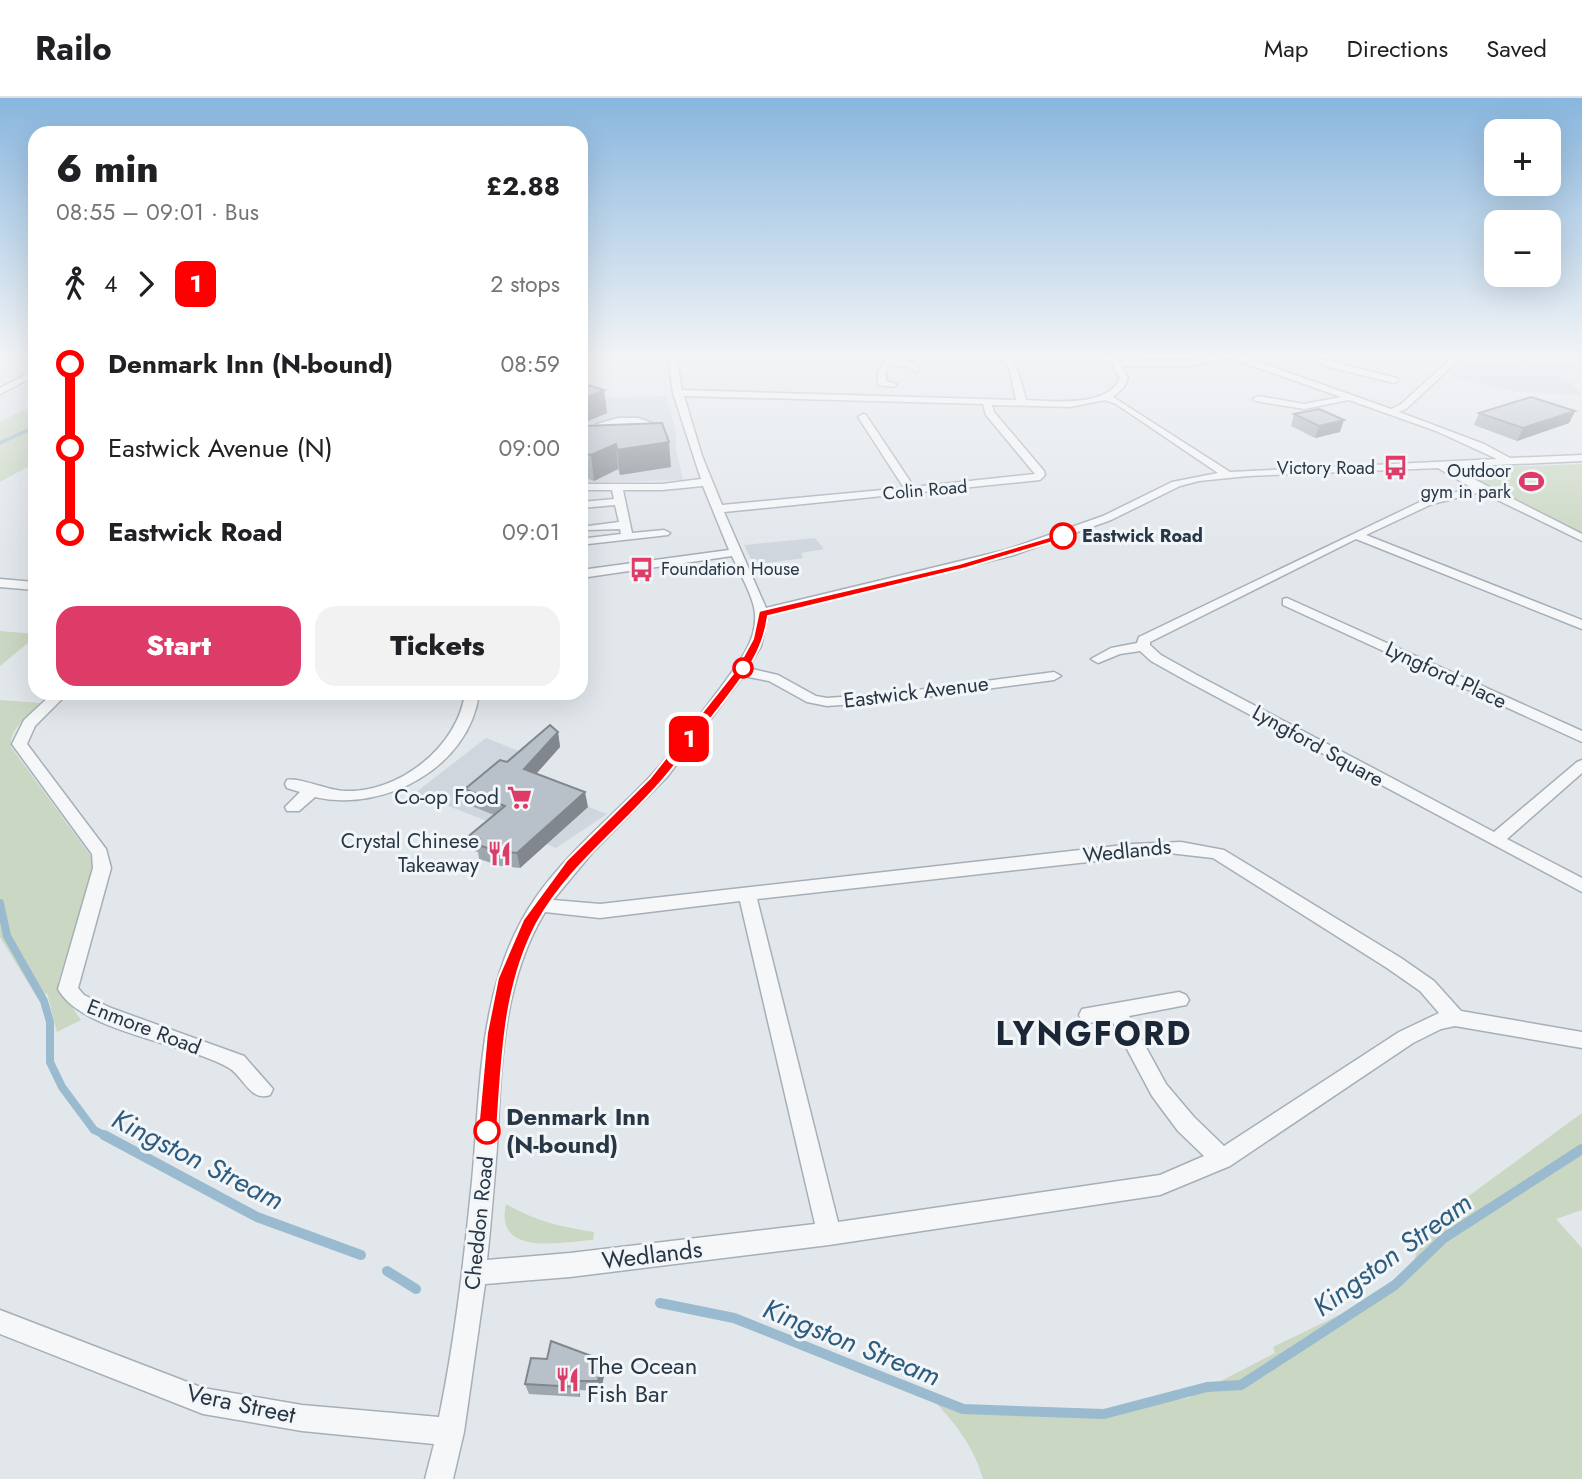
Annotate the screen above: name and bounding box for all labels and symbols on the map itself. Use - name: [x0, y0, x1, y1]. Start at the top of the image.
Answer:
- bus stop icon: Victory Road: [1381, 454, 1409, 482]
- place label: Victory Road: [1277, 455, 1375, 481]
- place label: Outdoor gym in park: [1421, 458, 1512, 505]
- sports icon: Outdoor gym in park: [1517, 467, 1545, 495]
- street label: Colin Road: [882, 473, 968, 507]
- marker: Eastwick Road: [1050, 523, 1076, 549]
- place label: Eastwick Road: [1082, 523, 1203, 549]
- bus stop icon: Foundation House: [627, 555, 655, 583]
- place label: Foundation House: [661, 556, 799, 582]
- street label: Lyngford Place: [1380, 634, 1512, 716]
- unlabelled marker: [733, 658, 753, 678]
- street label: Eastwick Avenue: [842, 668, 990, 716]
- street label: Lyngford Square: [1247, 698, 1389, 795]
- line badge: 1: [666, 716, 712, 762]
- place label: Co-op Food: [394, 782, 499, 812]
- supermarket icon: Co-op Food: [505, 783, 533, 811]
- place label: Crystal Chinese Takeaway: [341, 826, 480, 880]
- street label: Wedlands: [1082, 831, 1172, 871]
- restaurant icon: Crystal Chinese Takeaway: [485, 839, 513, 867]
- street label: Enmore Road: [83, 992, 205, 1062]
- district label: LYNGFORD: [996, 1010, 1192, 1057]
- water label: Kingston Stream: [105, 1098, 291, 1220]
- place label: Denmark Inn (N-bound): [506, 1099, 650, 1162]
- marker: Denmark Inn (N-bound): [474, 1118, 500, 1144]
- street label: Cheddon Road: [457, 1155, 501, 1291]
- water label: Kingston Stream: [1304, 1183, 1480, 1326]
- street label: Wedlands: [600, 1231, 704, 1278]
- water label: Kingston Stream: [757, 1288, 947, 1397]
- place label: The Ocean Fish Bar: [587, 1348, 697, 1411]
- restaurant icon: The Ocean Fish Bar: [553, 1366, 581, 1394]
- street label: Vera Street: [183, 1375, 299, 1432]

